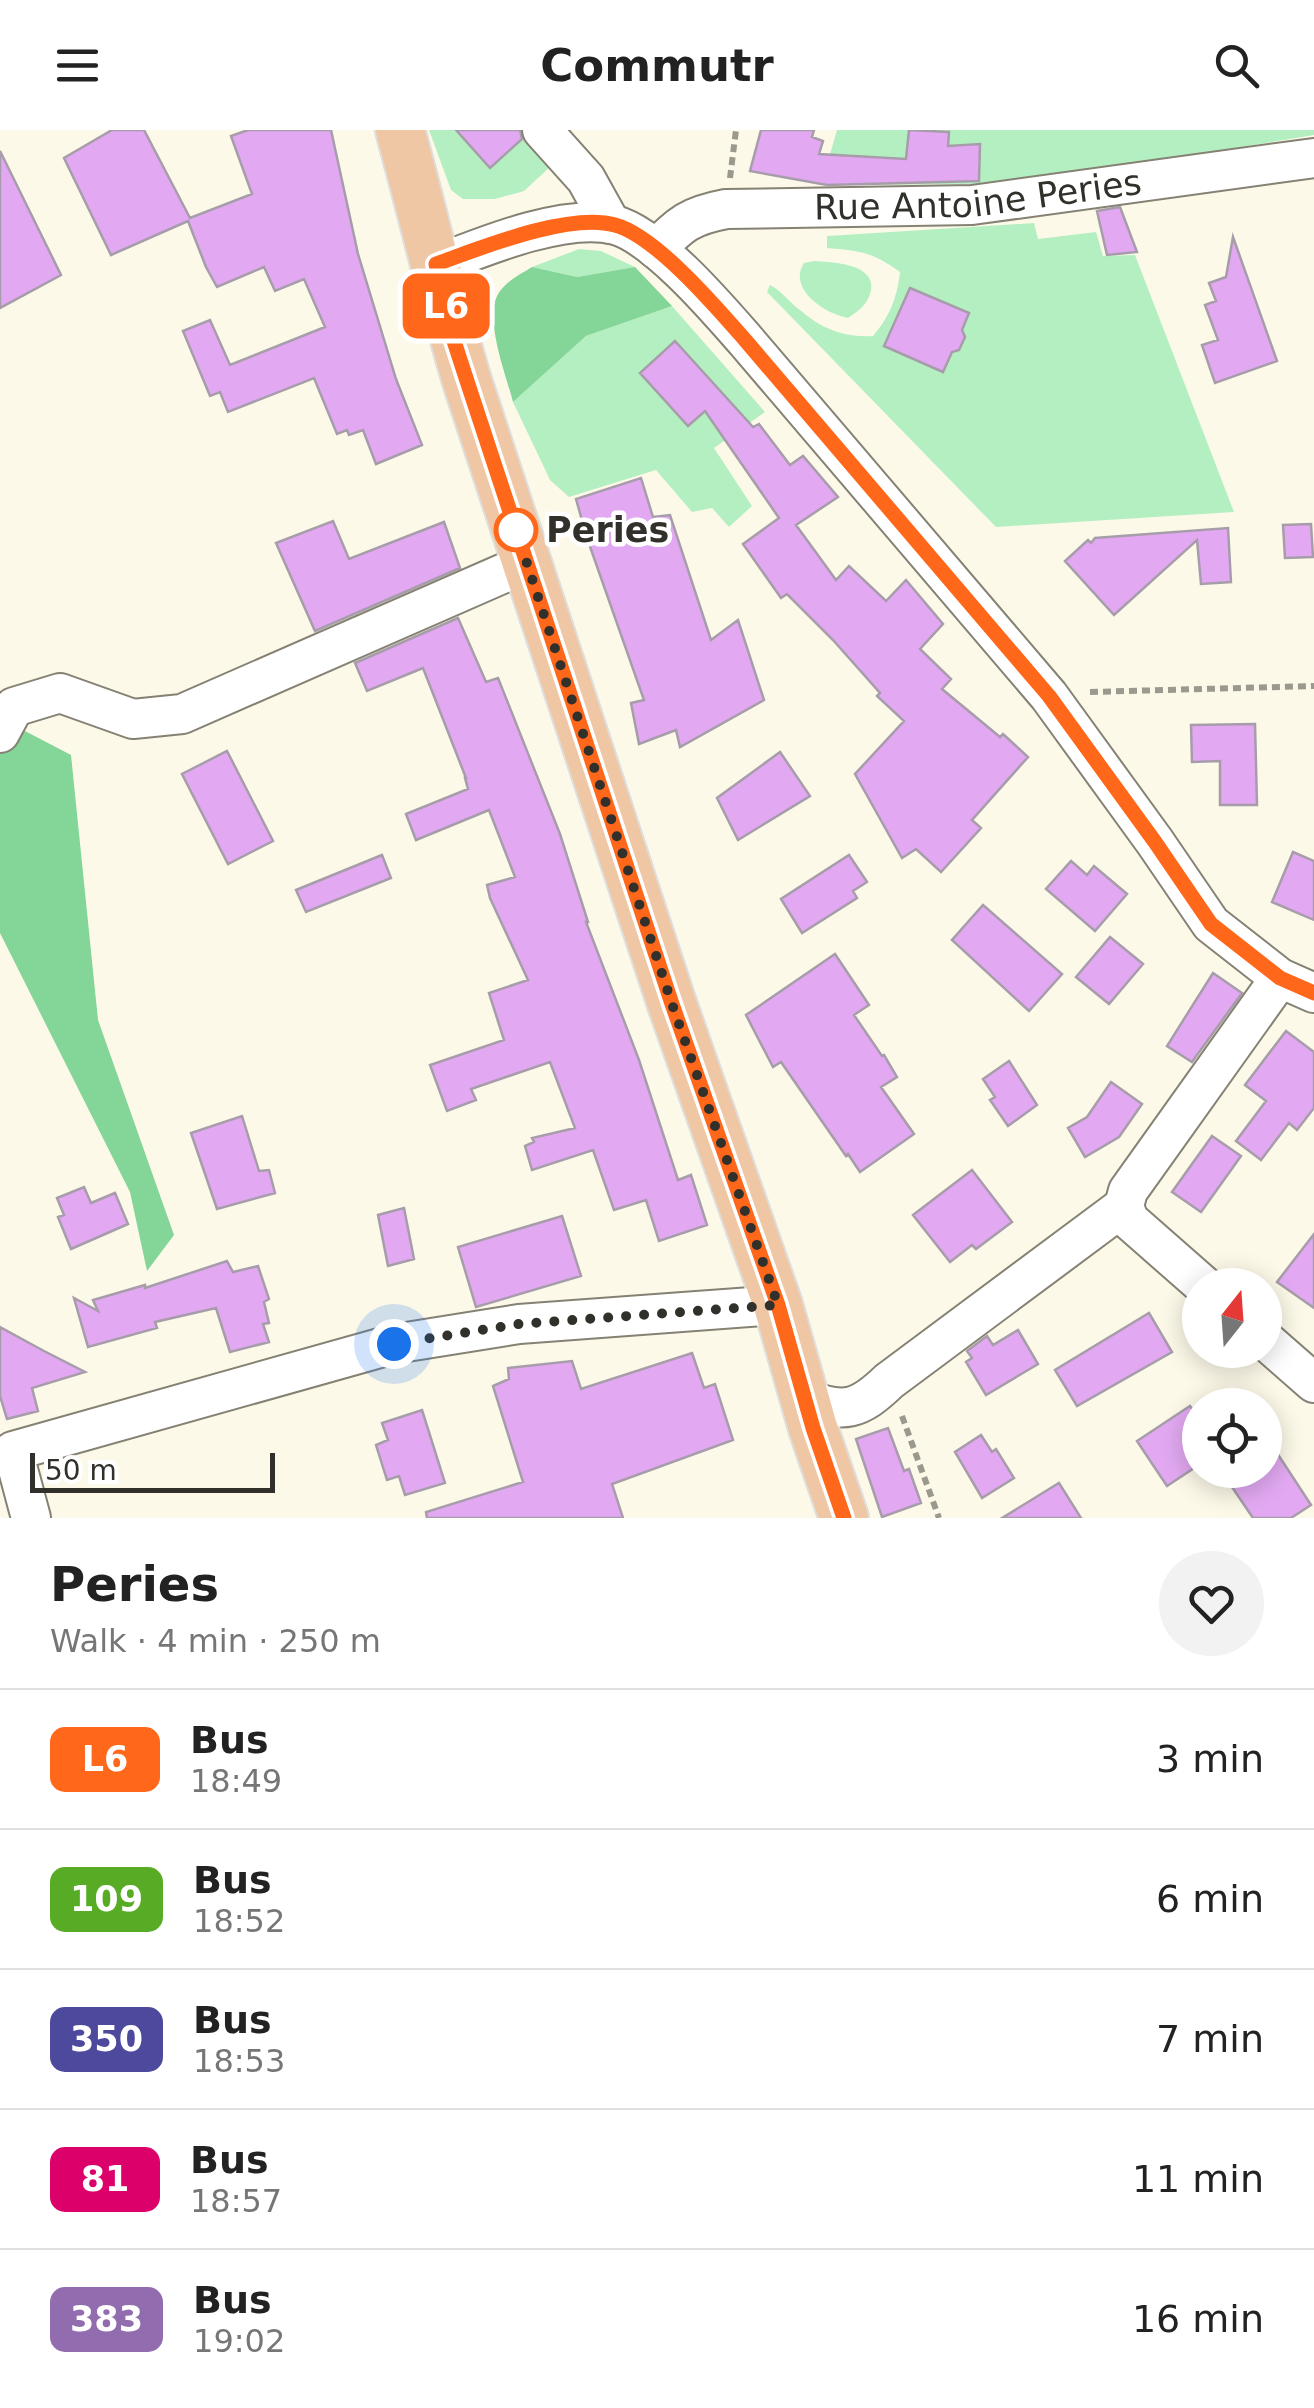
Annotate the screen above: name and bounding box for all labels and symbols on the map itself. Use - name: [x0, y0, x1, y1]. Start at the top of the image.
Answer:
- street label: Rue Antoine Peries: [814, 162, 1144, 228]
- line badge: L6: [401, 274, 491, 338]
- marker: Peries: [495, 509, 537, 551]
- place label: Peries: [546, 510, 669, 550]
- north arrow: [1182, 1268, 1282, 1368]
- your location: [369, 1319, 419, 1369]
- scale bar: [30, 1448, 275, 1492]

